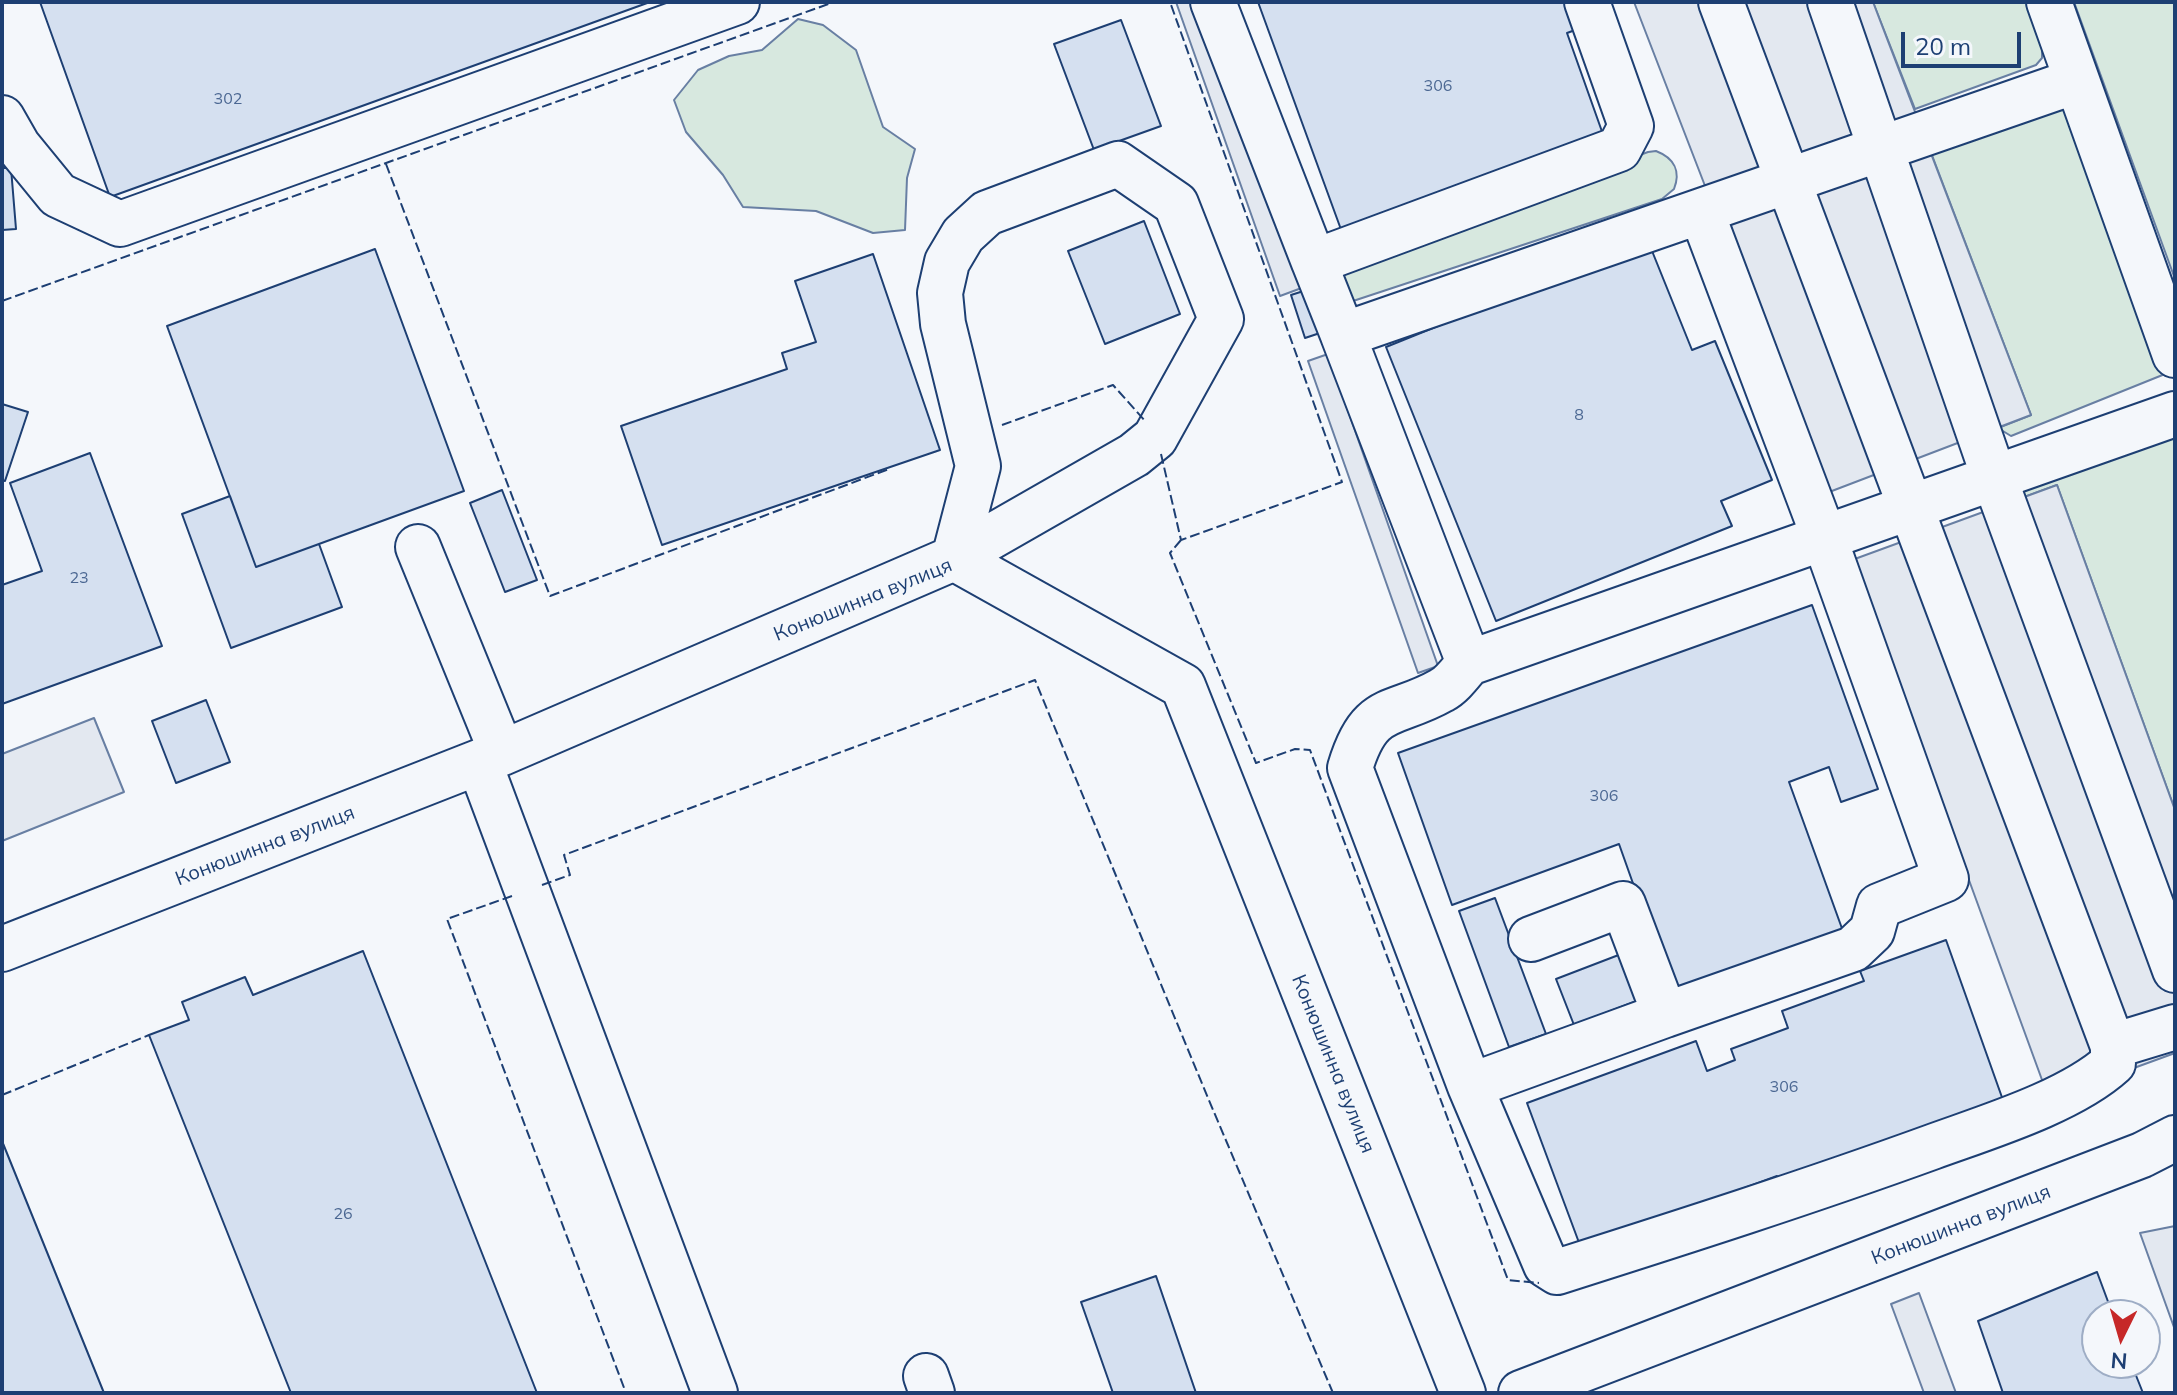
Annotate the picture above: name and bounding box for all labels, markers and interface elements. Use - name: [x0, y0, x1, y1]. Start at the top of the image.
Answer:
- scale bar: [1905, 16, 2025, 66]
- text: 20 m: [1915, 31, 1971, 61]
- house number: 306: [1424, 76, 1452, 96]
- house number: 302: [214, 89, 242, 109]
- house number: 8: [1574, 405, 1584, 425]
- street label: Конюшинна вулиця: [770, 553, 956, 647]
- house number: 23: [69, 568, 89, 588]
- house number: 306: [1590, 786, 1618, 806]
- street label: Конюшинна вулиця: [172, 801, 358, 891]
- street label: Конюшинна вулиця: [1286, 971, 1380, 1157]
- house number: 306: [1770, 1077, 1798, 1097]
- street label: Конюшинна вулиця: [1868, 1180, 2054, 1270]
- house number: 26: [333, 1204, 353, 1224]
- north arrow: [2081, 1299, 2161, 1379]
- text: N: [2110, 1346, 2129, 1376]

